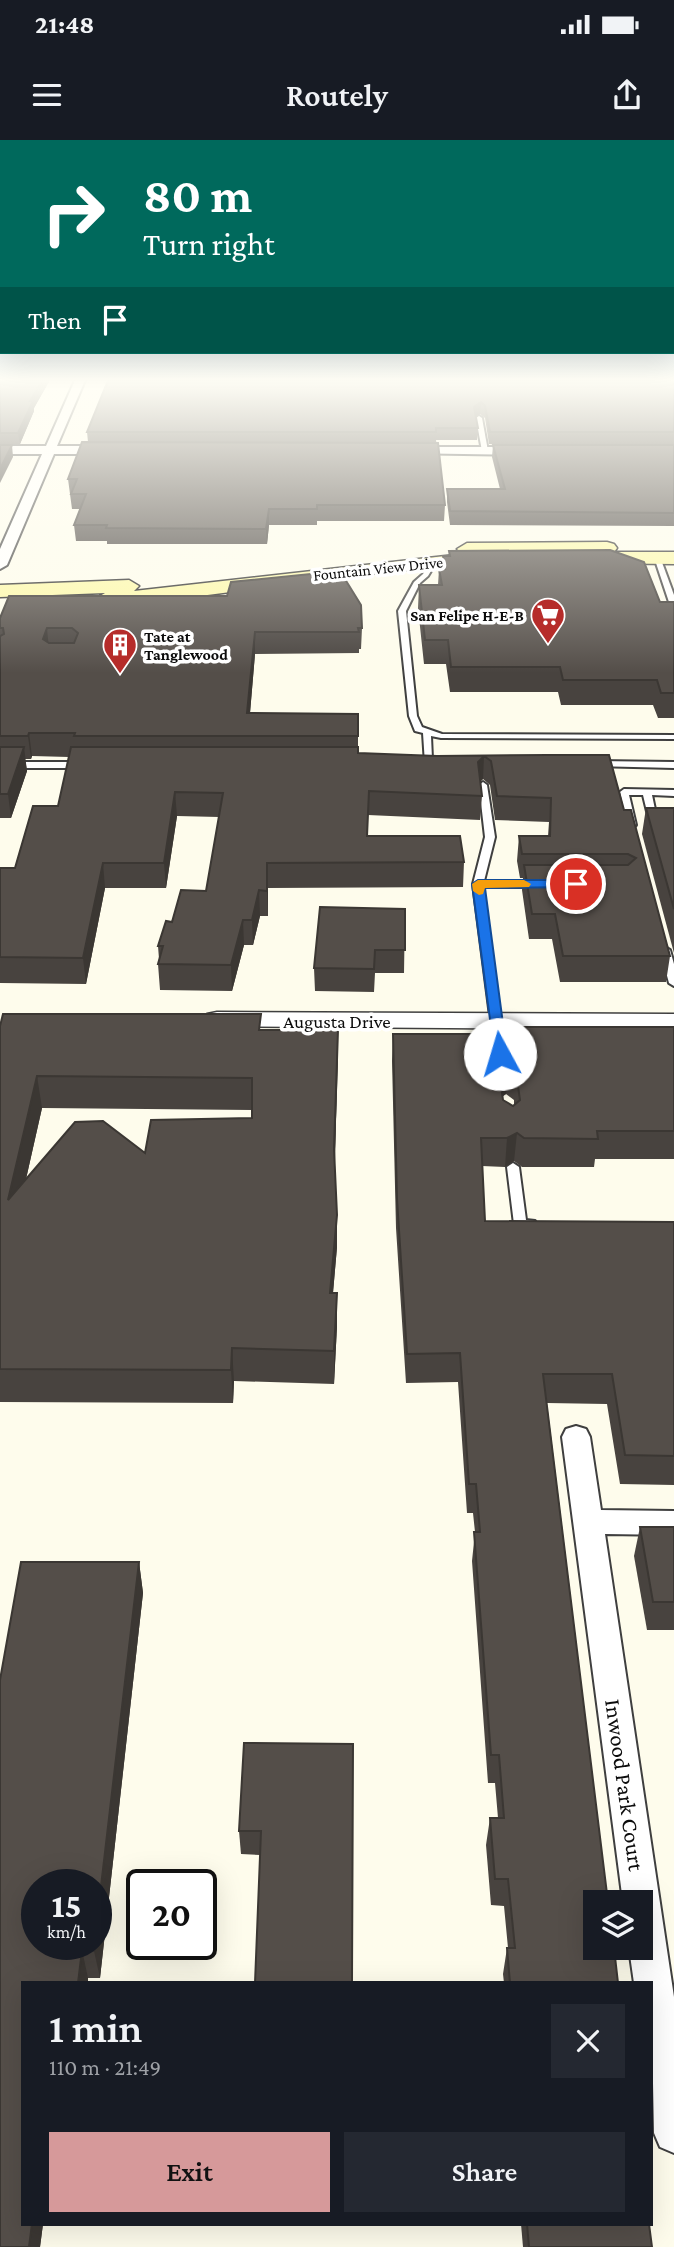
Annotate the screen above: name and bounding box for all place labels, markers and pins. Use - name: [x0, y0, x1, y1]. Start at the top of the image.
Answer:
- supermarket icon: San Felipe H-E-B: [529, 596, 567, 645]
- place label: San Felipe H-E-B: [410, 607, 524, 624]
- building icon: Tate at Tanglewood: [101, 626, 139, 675]
- place label: Tate at Tanglewood: [144, 628, 228, 663]
- pin: [546, 854, 606, 914]

